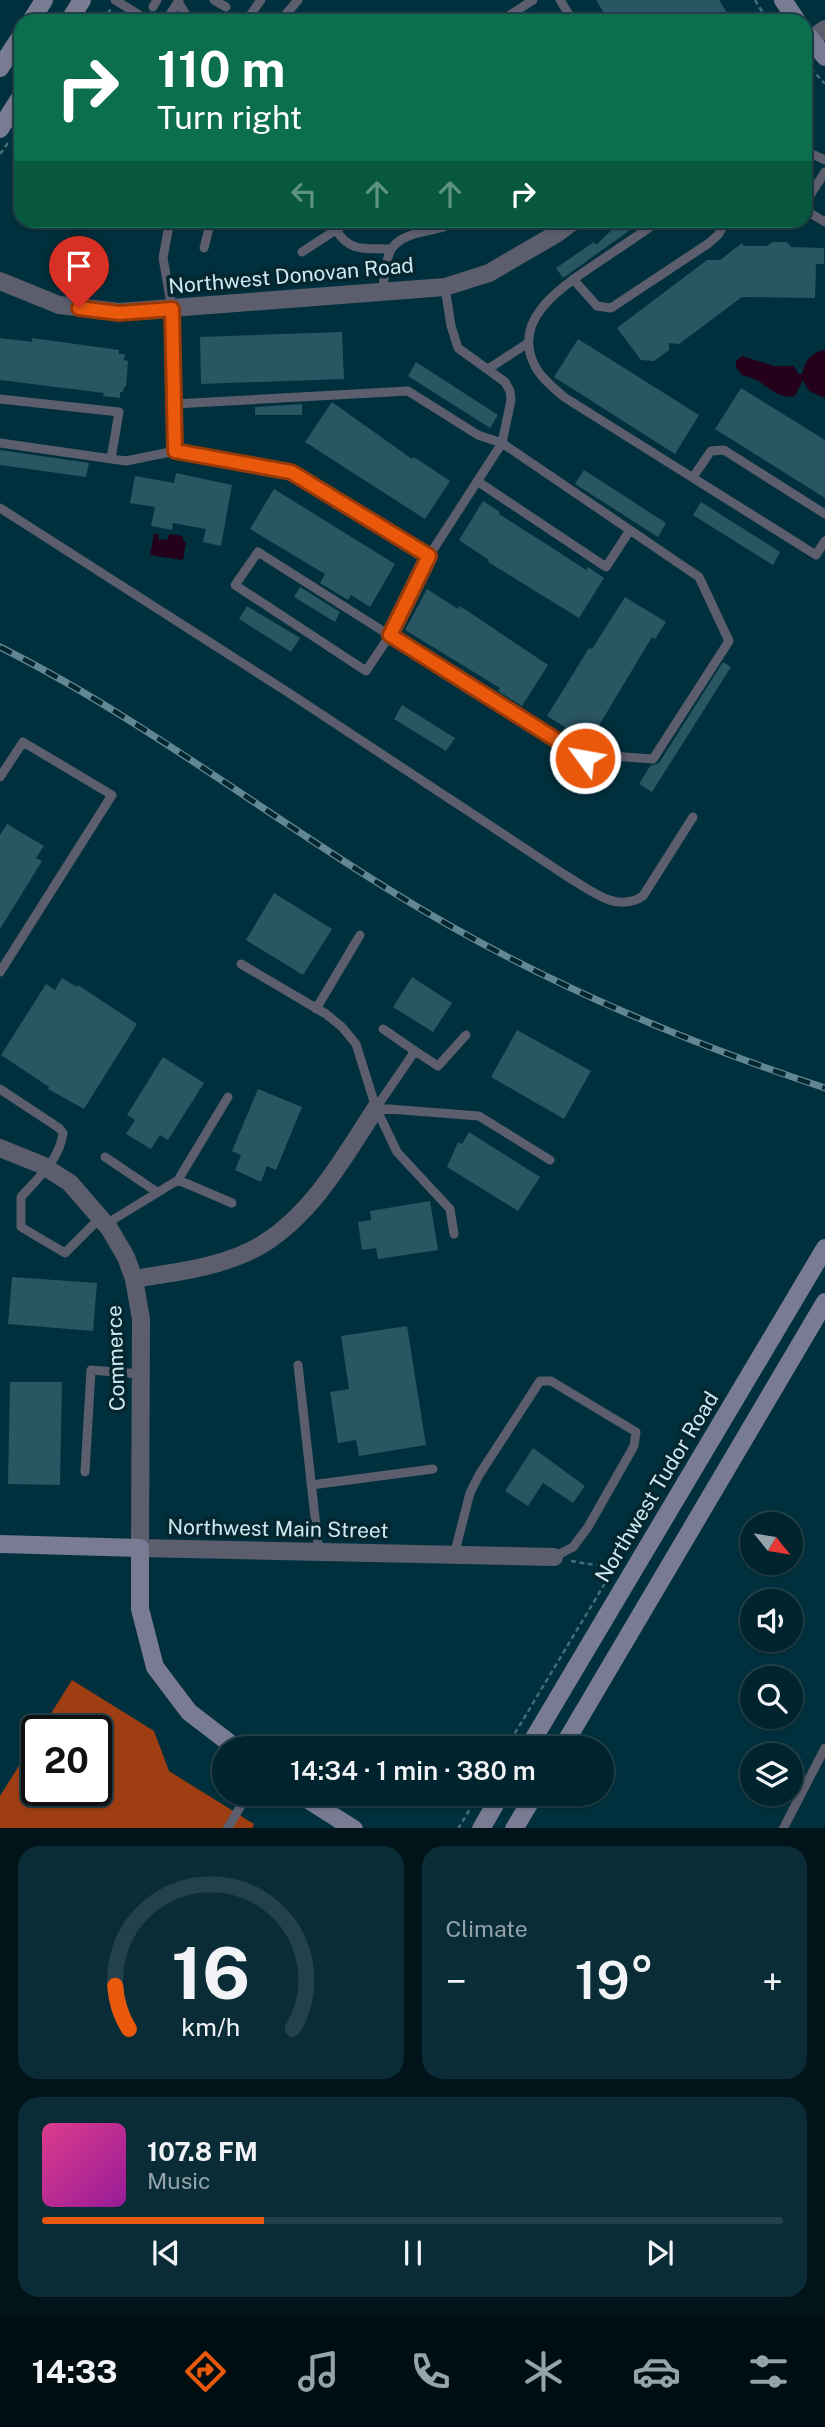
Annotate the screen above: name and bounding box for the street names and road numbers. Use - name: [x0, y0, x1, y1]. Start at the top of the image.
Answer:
- street label: Northwest Donovan Road: [167, 252, 415, 299]
- street label: Commerce: [101, 1305, 130, 1411]
- street label: Northwest Tudor Road: [590, 1387, 723, 1587]
- street label: Northwest Main Street: [167, 1514, 389, 1543]

